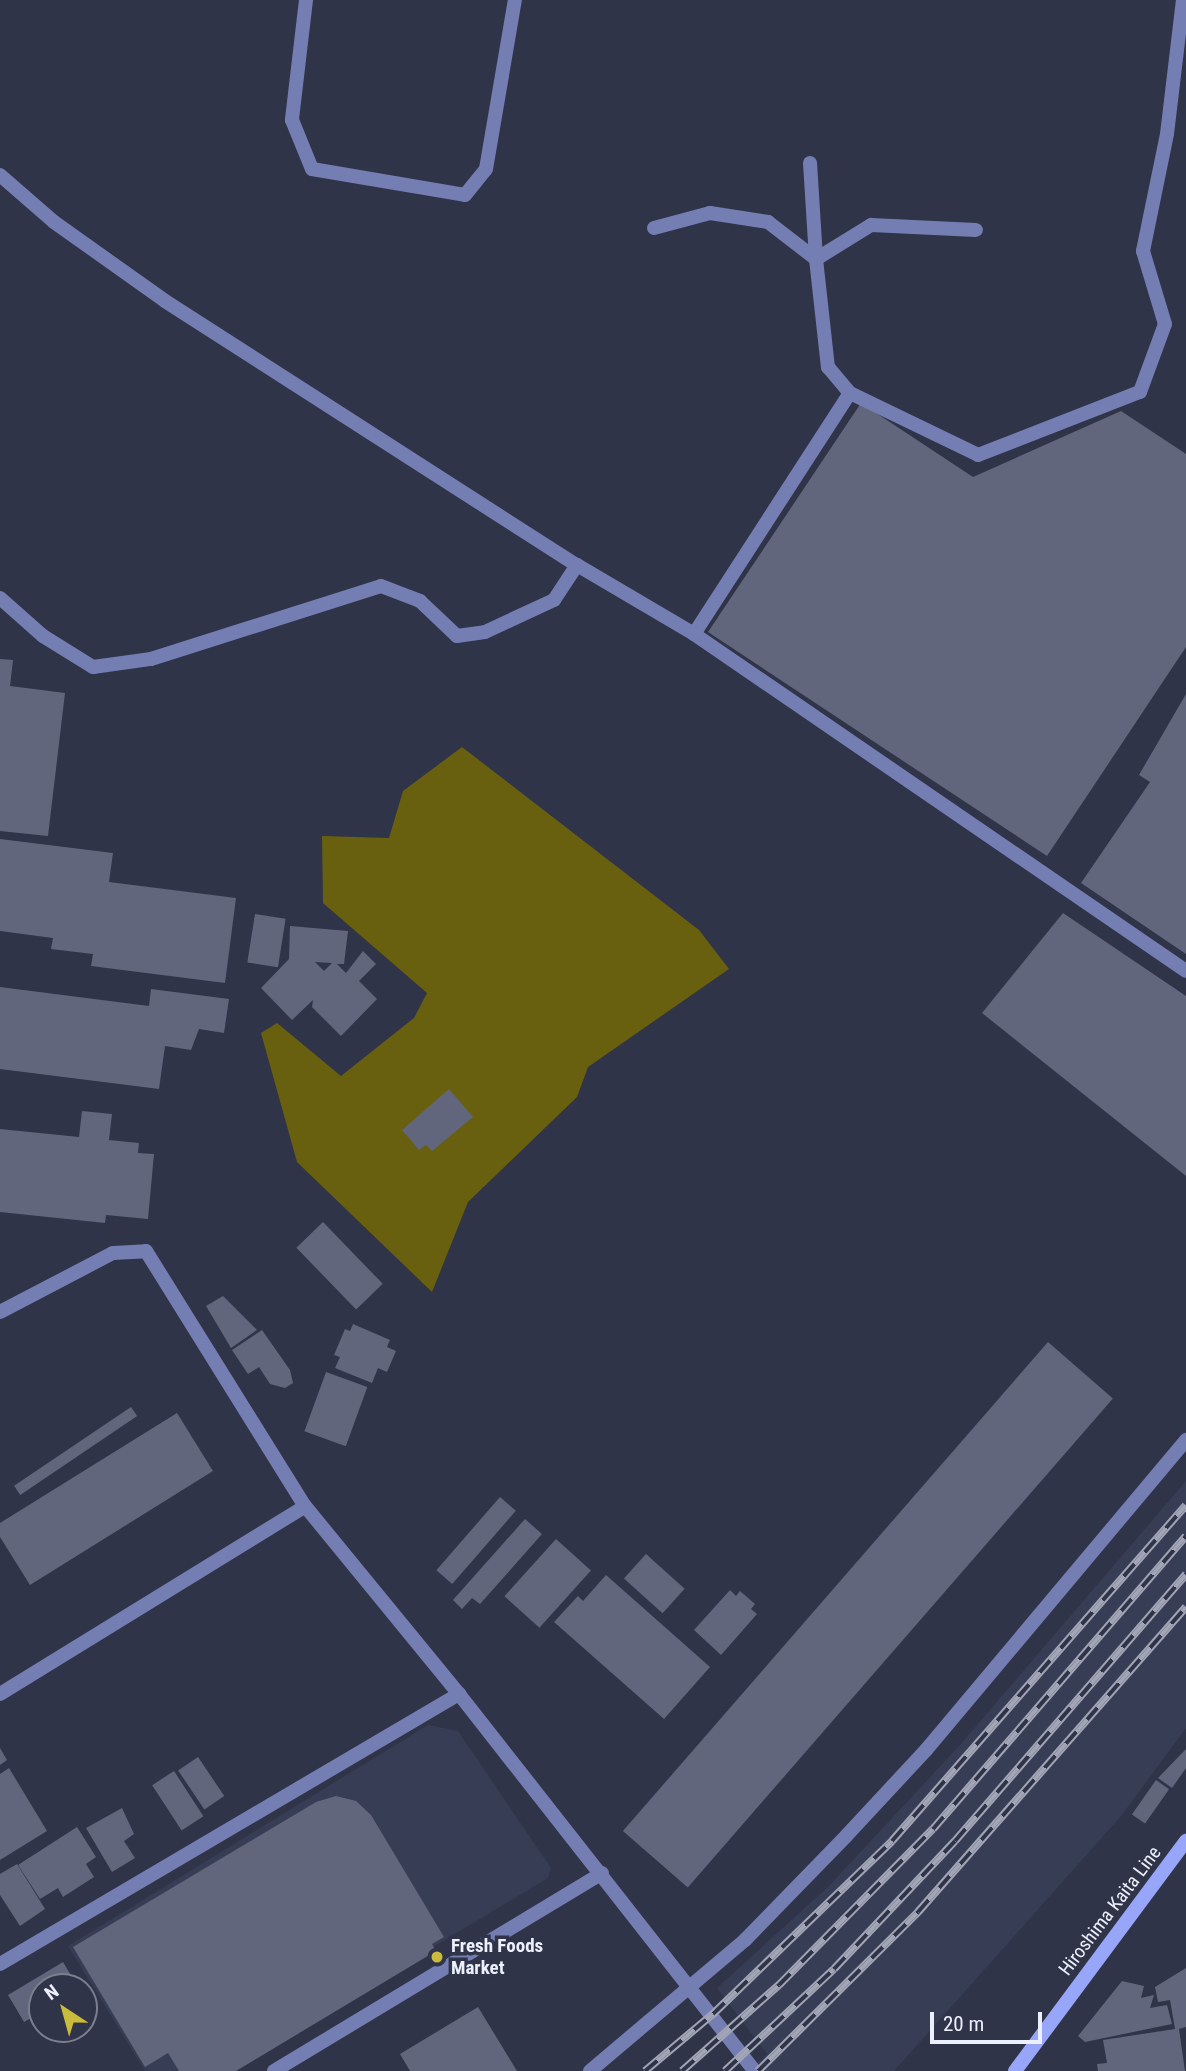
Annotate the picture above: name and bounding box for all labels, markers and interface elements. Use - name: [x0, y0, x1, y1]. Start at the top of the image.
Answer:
- street label: Hiroshima Kaita Line: [1054, 1842, 1166, 1980]
- place label: Fresh Foods Market: [451, 1935, 543, 1979]
- marker: Fresh Foods Market: [429, 1949, 445, 1965]
- north arrow: [28, 1973, 98, 2043]
- text: N: [40, 1980, 63, 2005]
- scale bar: [934, 1997, 1046, 2041]
- text: 20 m: [943, 2012, 984, 2036]

